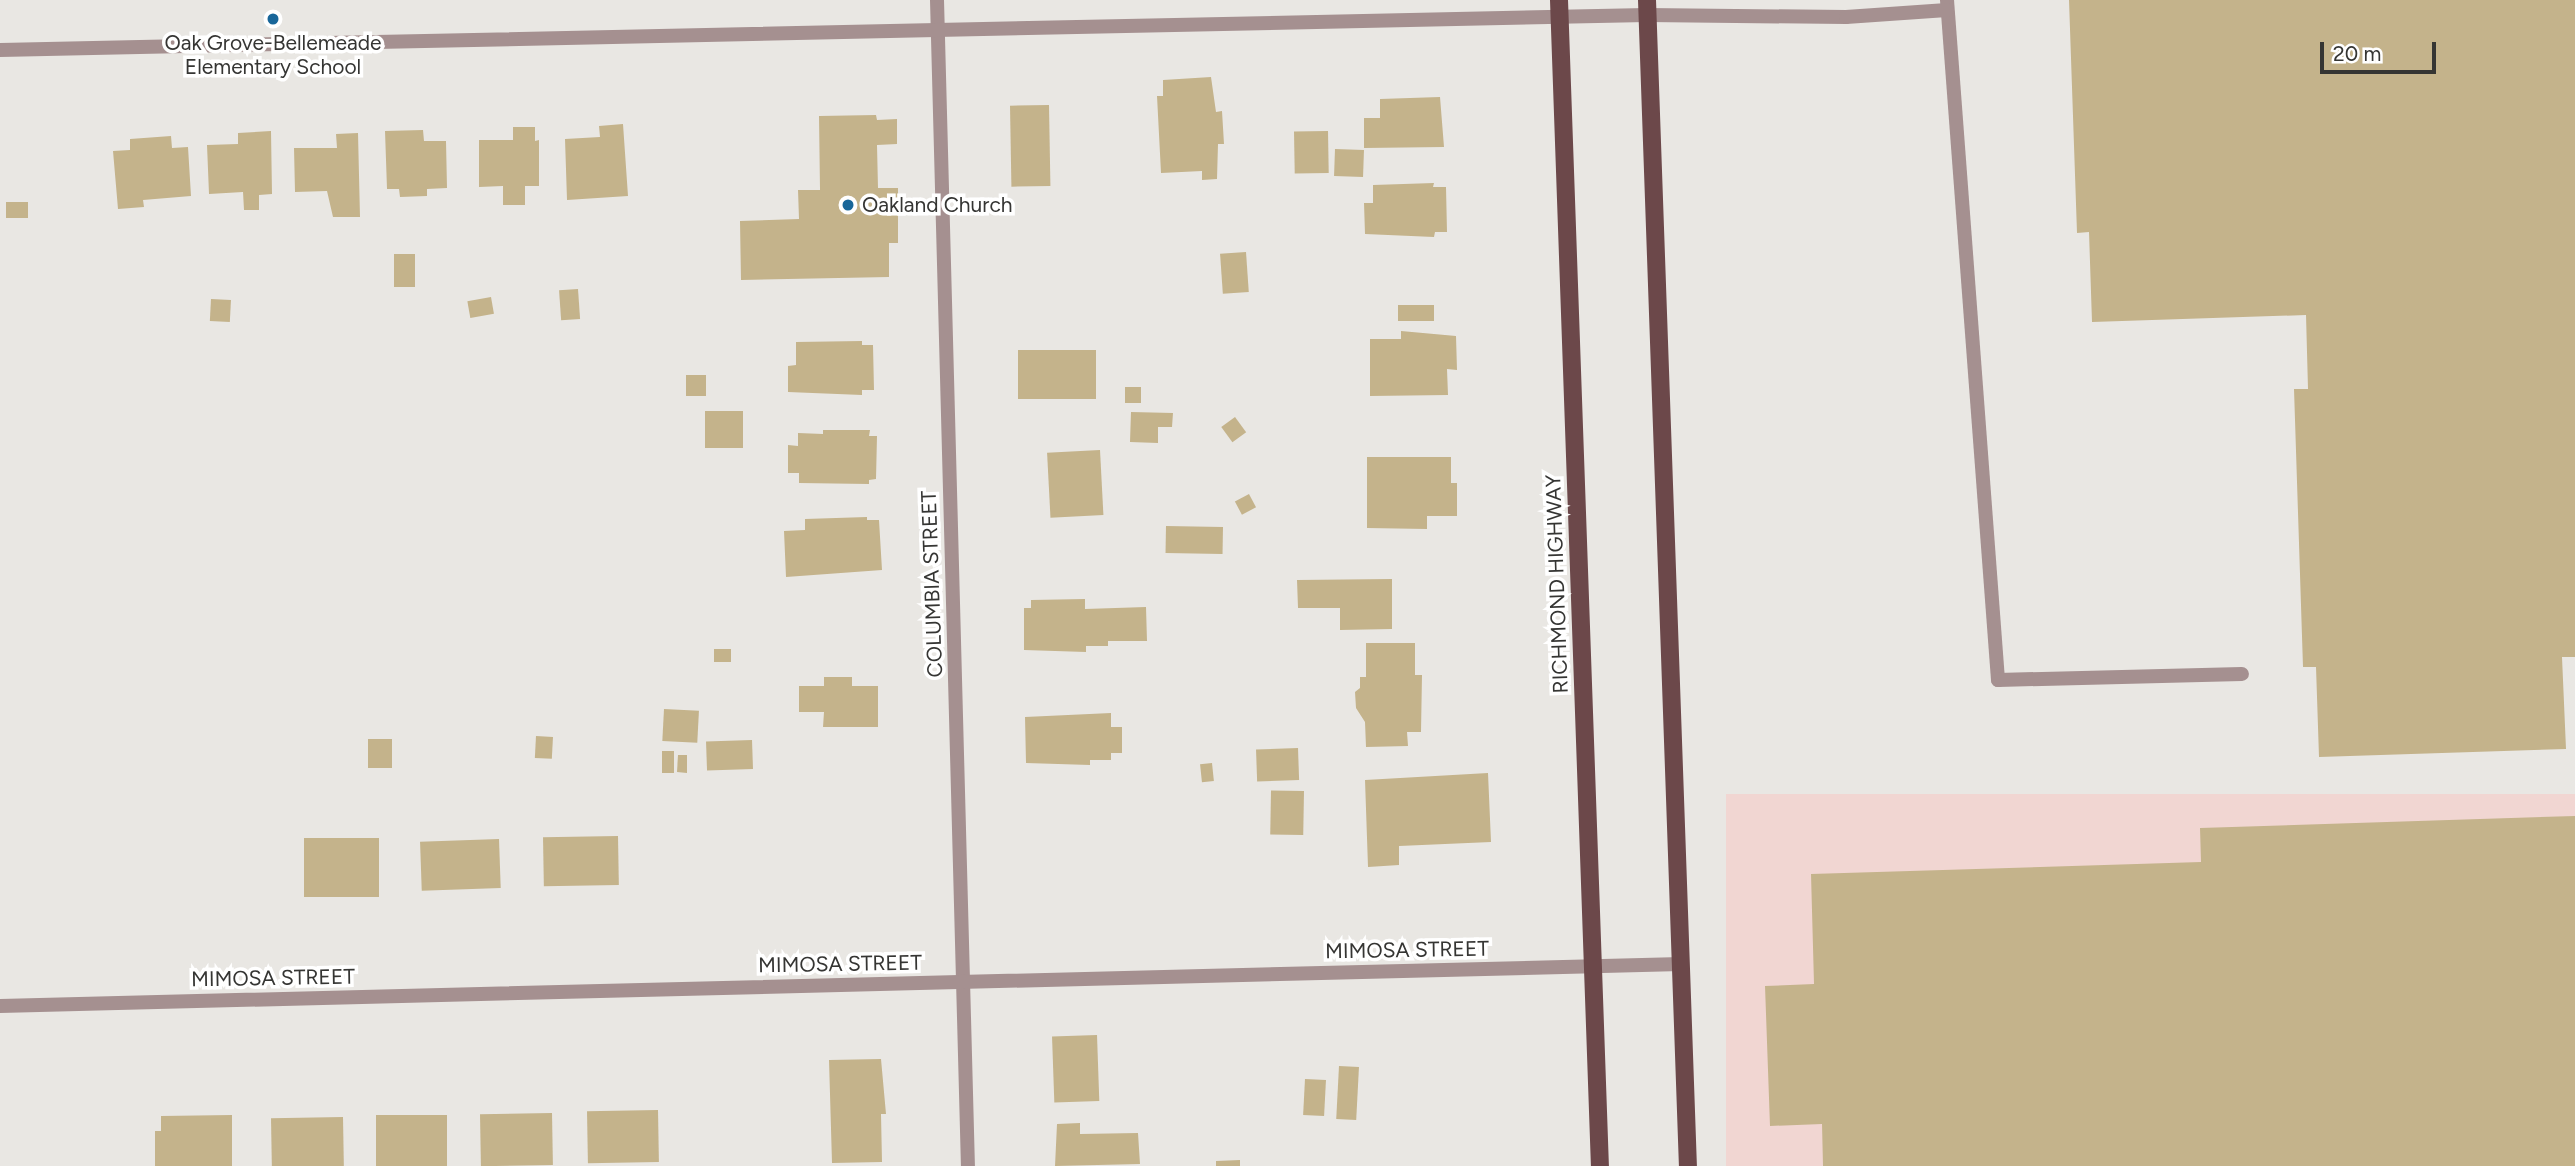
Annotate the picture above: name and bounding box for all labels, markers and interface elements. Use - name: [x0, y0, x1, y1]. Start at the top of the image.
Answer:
- marker: Oak Grove-Bellemeade Elementary School: [265, 11, 281, 27]
- scale bar: [2323, 28, 2438, 72]
- place label: Oak Grove-Bellemeade Elementary School: [164, 30, 382, 80]
- text: 20 m: [2333, 41, 2381, 66]
- place label: Oakland Church: [862, 192, 1012, 218]
- marker: Oakland Church: [840, 197, 856, 213]
- street label: RICHMOND HIGHWAY: [1541, 474, 1573, 694]
- street label: COLUMBIA STREET: [916, 490, 948, 678]
- street label: MIMOSA STREET: [1325, 936, 1489, 964]
- street label: MIMOSA STREET: [758, 950, 922, 978]
- street label: MIMOSA STREET: [191, 964, 355, 992]

